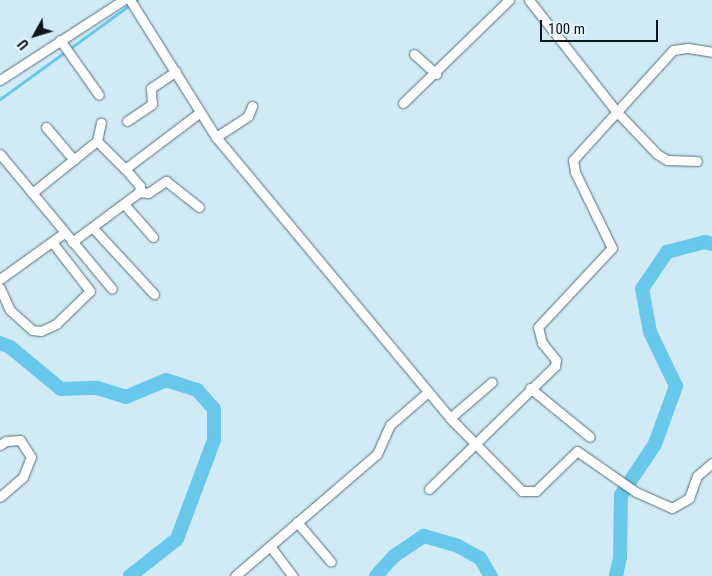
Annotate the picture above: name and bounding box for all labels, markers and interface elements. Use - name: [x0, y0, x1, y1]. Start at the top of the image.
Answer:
- north arrow: [10, 10, 60, 60]
- scale bar: [542, 10, 660, 42]
- text: 100 m: [548, 20, 585, 38]
- text: U: [15, 36, 32, 53]

